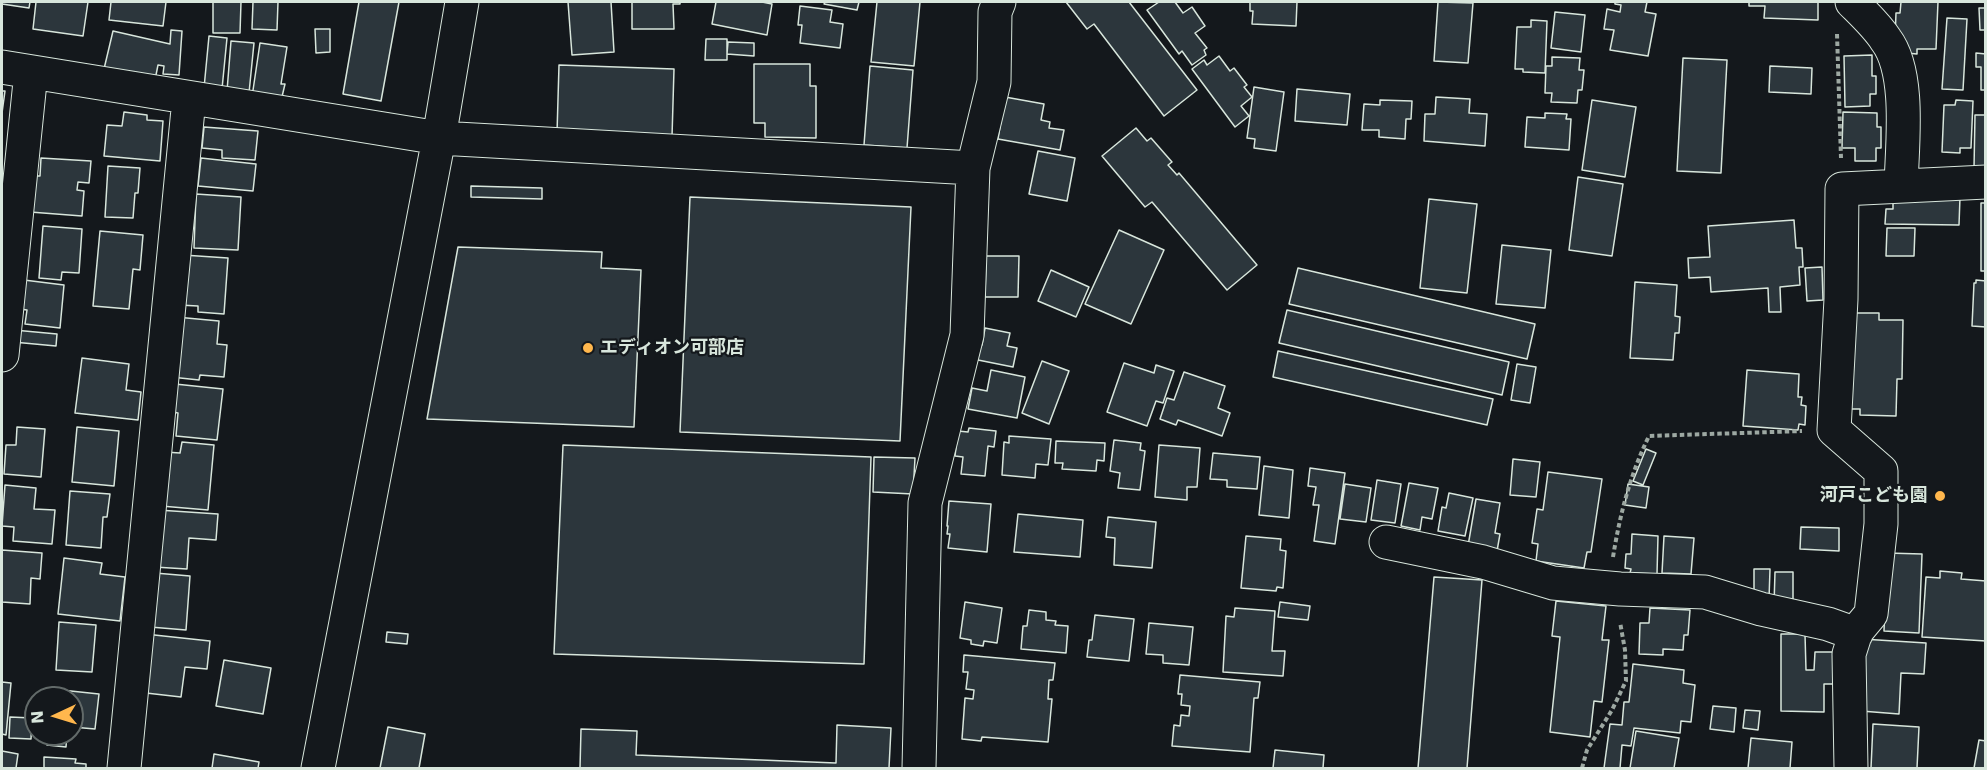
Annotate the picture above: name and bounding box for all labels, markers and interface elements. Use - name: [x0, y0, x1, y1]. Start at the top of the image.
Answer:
- place label: エディオン可部店: [600, 337, 744, 359]
- marker: エディオン可部店: [581, 341, 595, 355]
- place label: 河戸こども園: [1820, 485, 1928, 507]
- marker: 河戸こども園: [1933, 489, 1947, 503]
- north arrow: [24, 686, 84, 746]
- text: N: [28, 710, 47, 725]

